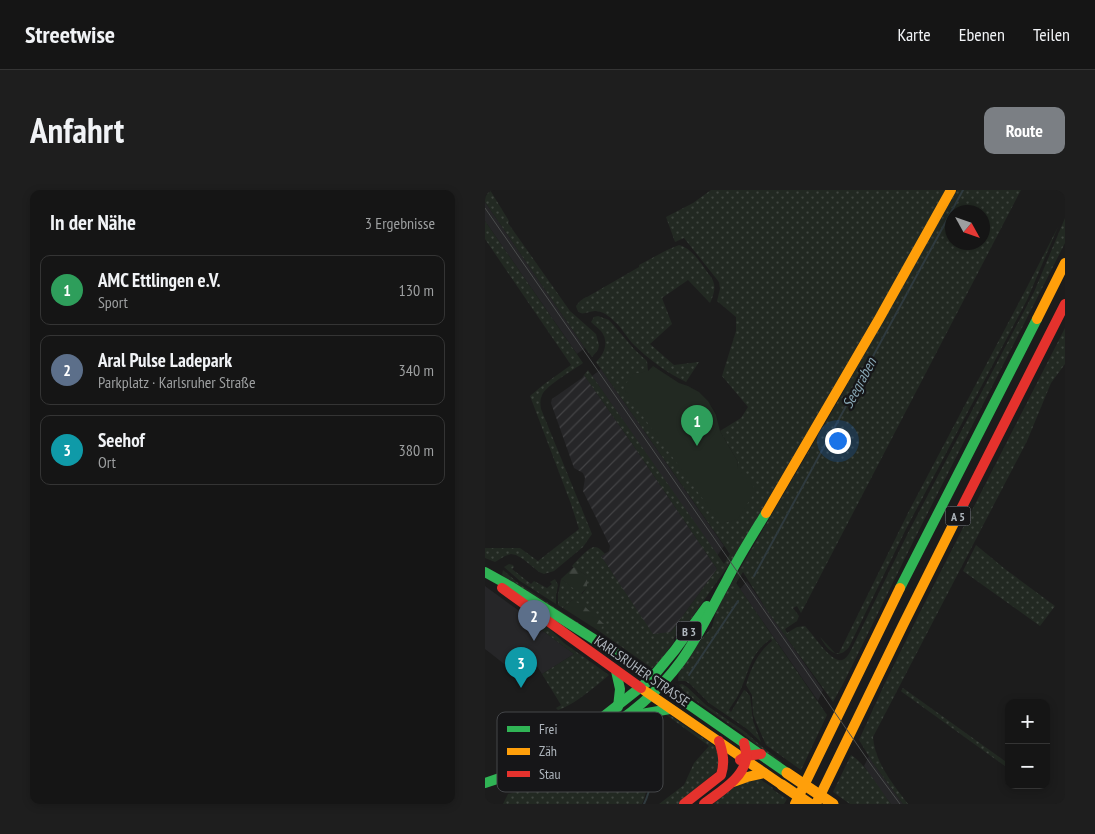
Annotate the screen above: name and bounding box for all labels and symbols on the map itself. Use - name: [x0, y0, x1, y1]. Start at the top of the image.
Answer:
- north arrow: [945, 205, 990, 250]
- water label: Seegraben: [838, 353, 881, 411]
- pin: 1: [681, 405, 713, 446]
- your location: [825, 428, 851, 454]
- road number: A 5: [945, 506, 971, 526]
- pin: 2: [518, 600, 550, 641]
- road number: B 3: [677, 622, 701, 641]
- street label: KARLSRUHER STRASSE: [591, 631, 693, 711]
- pin: 3: [505, 647, 537, 688]
- legend: [497, 712, 663, 792]
- text: Frei: [539, 720, 557, 738]
- text: Zäh: [539, 742, 557, 760]
- text: Stau: [539, 765, 561, 783]

